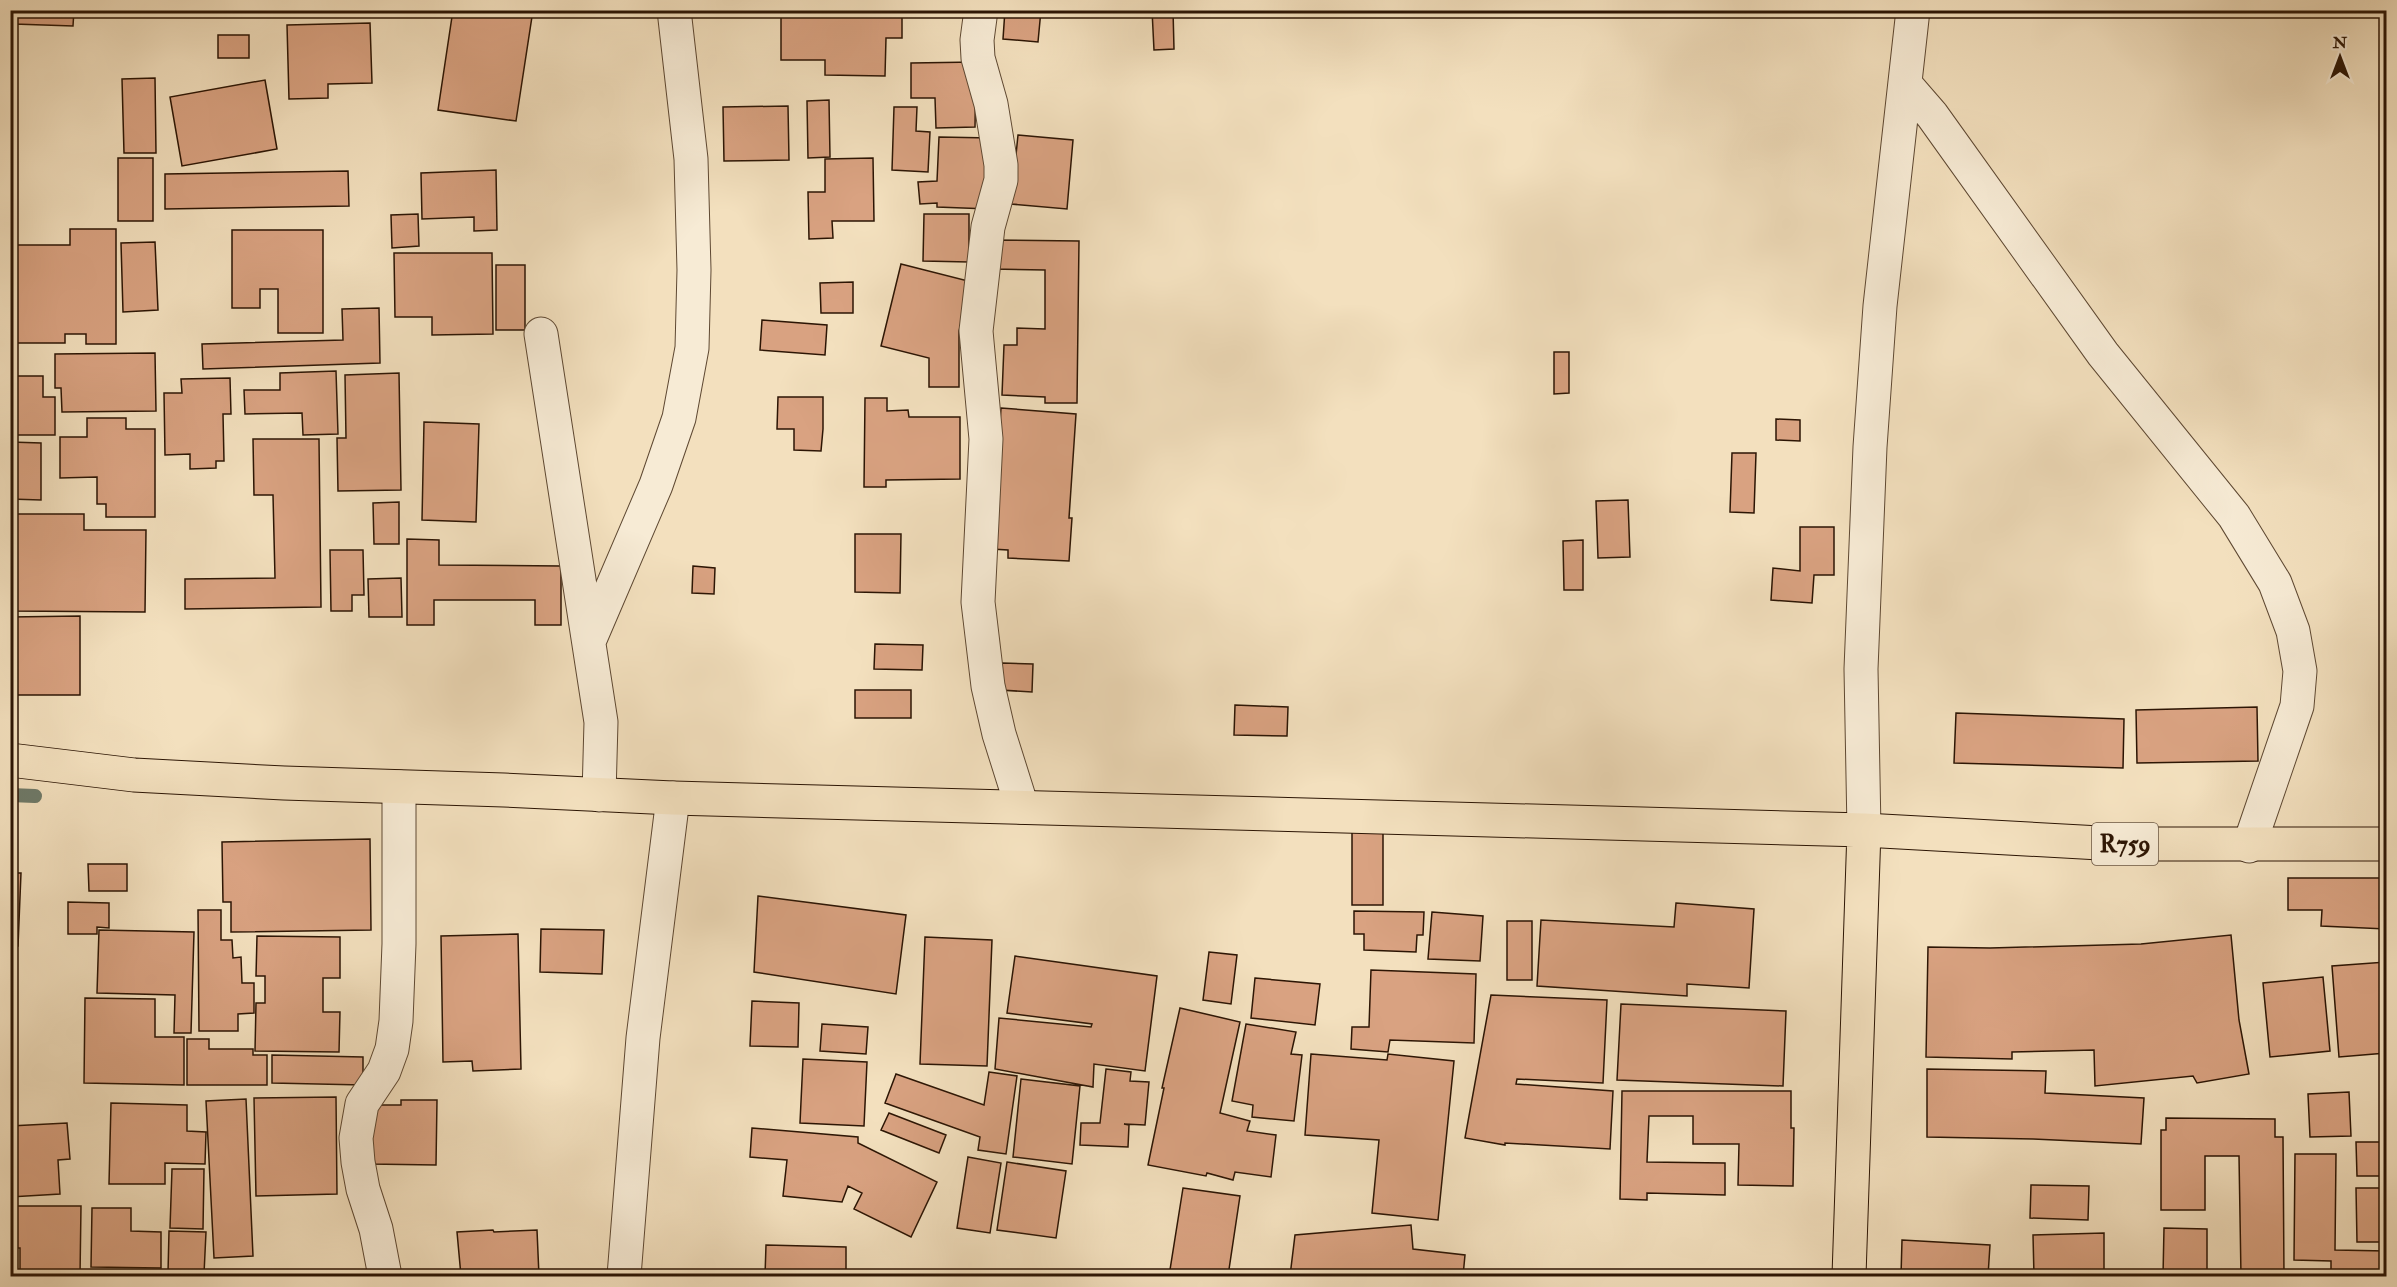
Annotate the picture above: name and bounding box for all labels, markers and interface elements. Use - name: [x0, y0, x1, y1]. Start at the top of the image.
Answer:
- north arrow: [2310, 27, 2370, 87]
- text: N: [2332, 33, 2348, 53]
- road number: R759: [2092, 823, 2158, 865]

